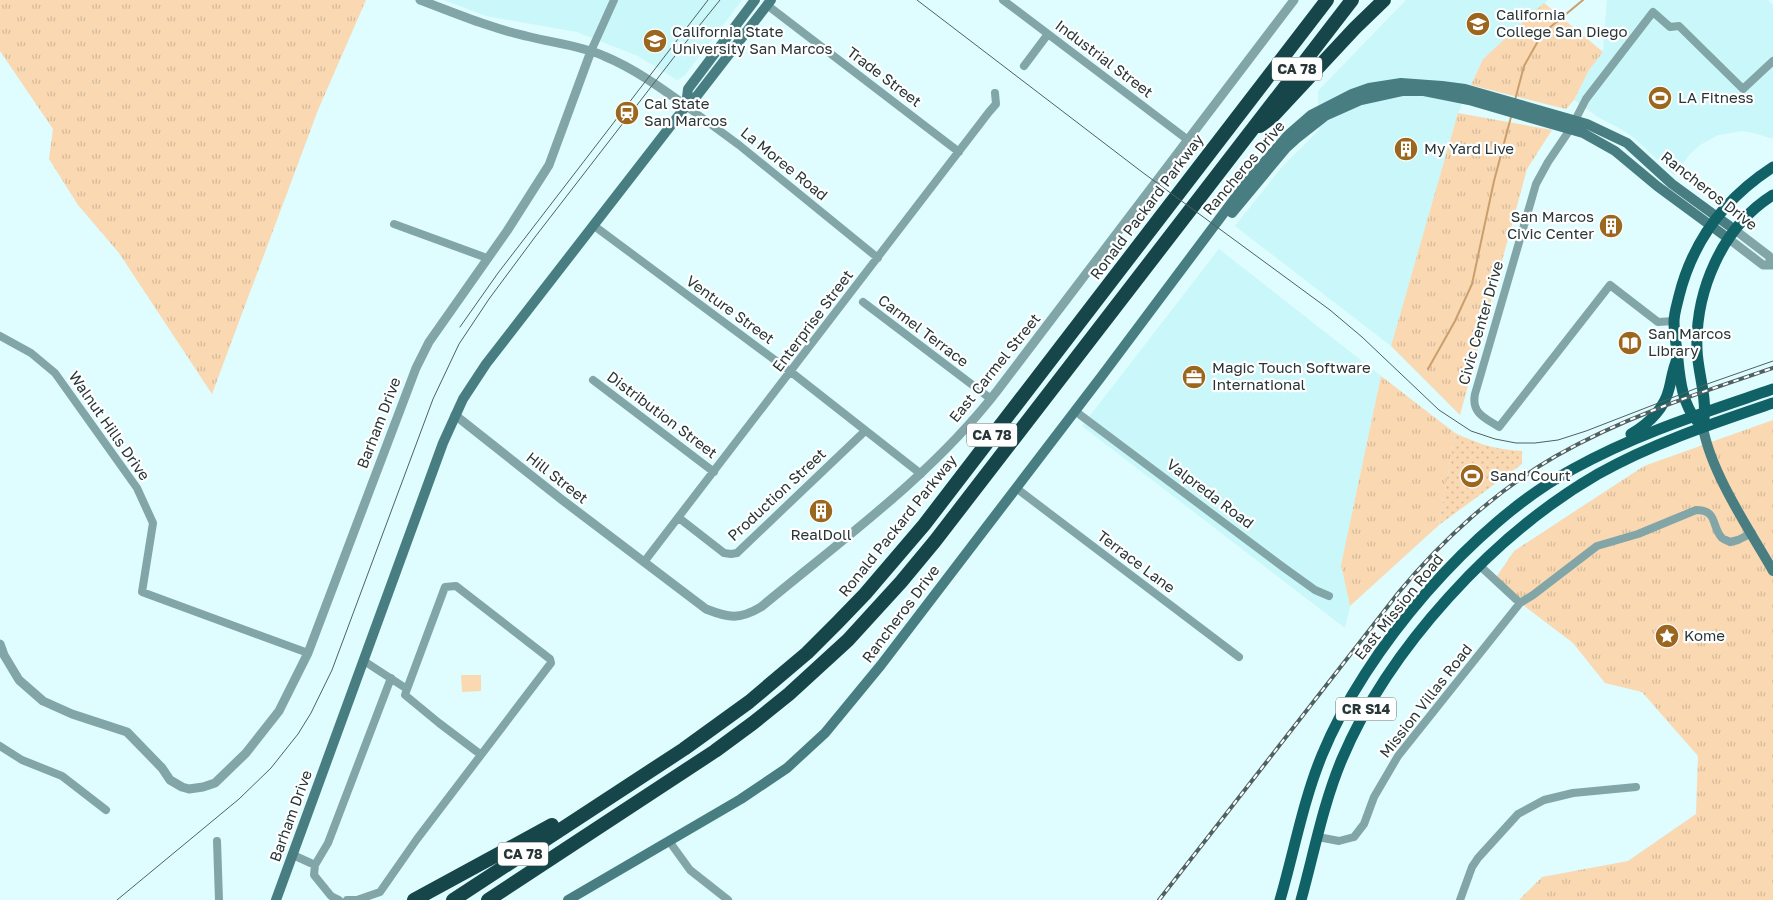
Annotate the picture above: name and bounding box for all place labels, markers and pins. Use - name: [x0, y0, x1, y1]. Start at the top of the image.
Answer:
- place label: California College San Diego: [1496, 5, 1628, 40]
- school or university icon: California College San Diego: [1465, 11, 1491, 37]
- place label: California State University San Marcos: [672, 22, 833, 57]
- school or university icon: California State University San Marcos: [642, 28, 668, 54]
- sports icon: LA Fitness: [1647, 85, 1673, 111]
- place label: LA Fitness: [1678, 88, 1754, 106]
- place label: Cal State San Marcos: [644, 94, 727, 129]
- station icon: Cal State San Marcos: [614, 100, 640, 126]
- building icon: My Yard Live: [1393, 136, 1419, 162]
- place label: My Yard Live: [1424, 139, 1514, 157]
- place label: San Marcos Civic Center: [1507, 207, 1594, 242]
- building icon: San Marcos Civic Center: [1598, 213, 1624, 239]
- place label: San Marcos Library: [1648, 324, 1731, 359]
- library icon: San Marcos Library: [1617, 330, 1643, 356]
- place label: Magic Touch Software International: [1212, 358, 1371, 393]
- office icon: Magic Touch Software International: [1181, 364, 1207, 390]
- sports icon: Sand Court: [1459, 463, 1485, 489]
- place label: Sand Court: [1490, 466, 1571, 484]
- building icon: RealDoll: [808, 498, 834, 524]
- place label: RealDoll: [790, 525, 852, 543]
- place icon: Kome: [1654, 623, 1680, 649]
- place label: Kome: [1684, 626, 1725, 644]

